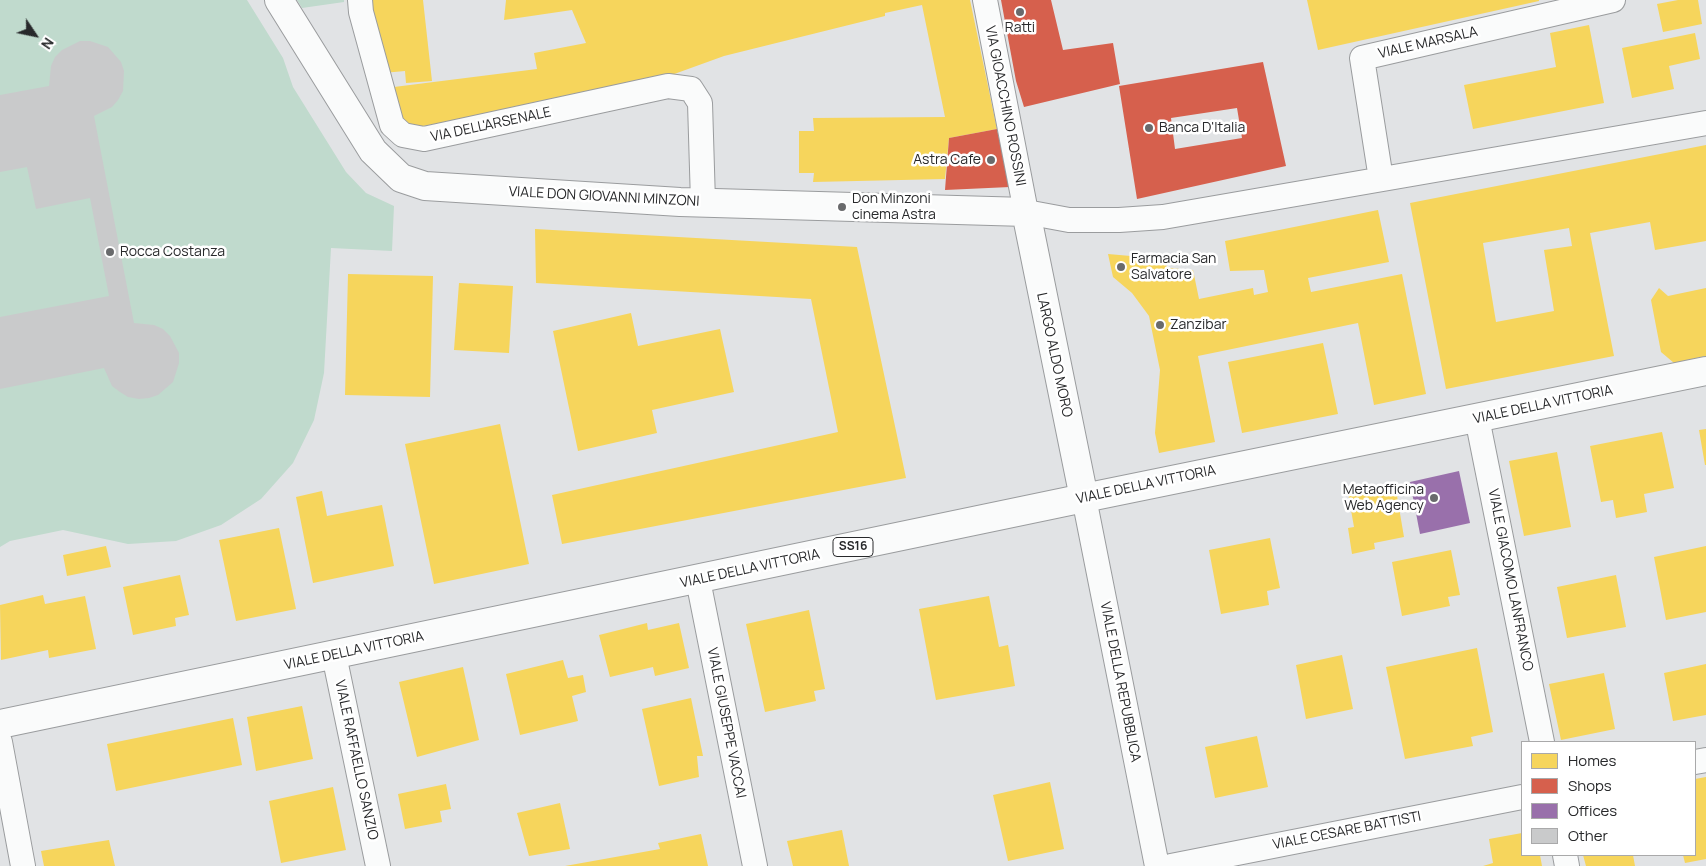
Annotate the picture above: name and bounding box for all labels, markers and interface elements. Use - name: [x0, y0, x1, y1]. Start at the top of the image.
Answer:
- marker: Ratti: [1014, 6, 1026, 18]
- north arrow: [10, 10, 60, 60]
- place label: Ratti: [1005, 20, 1035, 36]
- street label: VIALE MARSALA: [1377, 23, 1479, 63]
- street label: VIA GIOACCHINO ROSSINI: [981, 24, 1029, 188]
- text: N: [37, 34, 59, 53]
- street label: VIA DELL'ARSENALE: [429, 104, 553, 146]
- place label: Banca D'Italia: [1159, 120, 1245, 136]
- marker: Banca D'Italia: [1143, 122, 1155, 134]
- place label: Astra Cafe: [913, 152, 981, 168]
- marker: Astra Cafe: [985, 154, 997, 166]
- street label: VIALE DON GIOVANNI MINZONI: [508, 184, 700, 210]
- place label: Don Minzoni cinema Astra: [852, 191, 936, 223]
- marker: Don Minzoni cinema Astra: [836, 201, 848, 213]
- place label: Rocca Costanza: [120, 244, 225, 260]
- marker: Rocca Costanza: [104, 246, 116, 258]
- place label: Farmacia San Salvatore: [1131, 251, 1216, 284]
- marker: Farmacia San Salvatore: [1115, 261, 1127, 273]
- street label: LARGO ALDO MORO: [1033, 291, 1075, 419]
- place label: Zanzibar: [1170, 317, 1226, 333]
- marker: Zanzibar: [1154, 319, 1166, 331]
- street label: VIALE DELLA VITTORIA: [1472, 382, 1614, 428]
- street label: VIALE DELLA VITTORIA: [1075, 462, 1217, 508]
- place label: Metaofficina Web Agency: [1343, 482, 1424, 514]
- street label: VIALE GIACOMO LANFRANCO: [1484, 488, 1536, 672]
- marker: Metaofficina Web Agency: [1428, 492, 1440, 504]
- road number: SS16: [833, 538, 873, 556]
- street label: VIALE DELLA VITTORIA: [679, 546, 821, 592]
- street label: VIALE DELLA REPUBBLICA: [1096, 600, 1144, 764]
- street label: VIALE DELLA VITTORIA: [283, 628, 425, 674]
- street label: VIALE GIUSEPPE VACCAI: [703, 646, 749, 800]
- street label: VIALE RAFFAELLO SANZIO: [331, 679, 381, 841]
- legend: [1521, 741, 1696, 856]
- text: Homes: [1568, 750, 1616, 771]
- text: Shops: [1568, 775, 1612, 796]
- text: Offices: [1568, 800, 1617, 821]
- street label: VIALE CESARE BATTISTI: [1271, 808, 1423, 854]
- text: Other: [1568, 825, 1608, 846]

